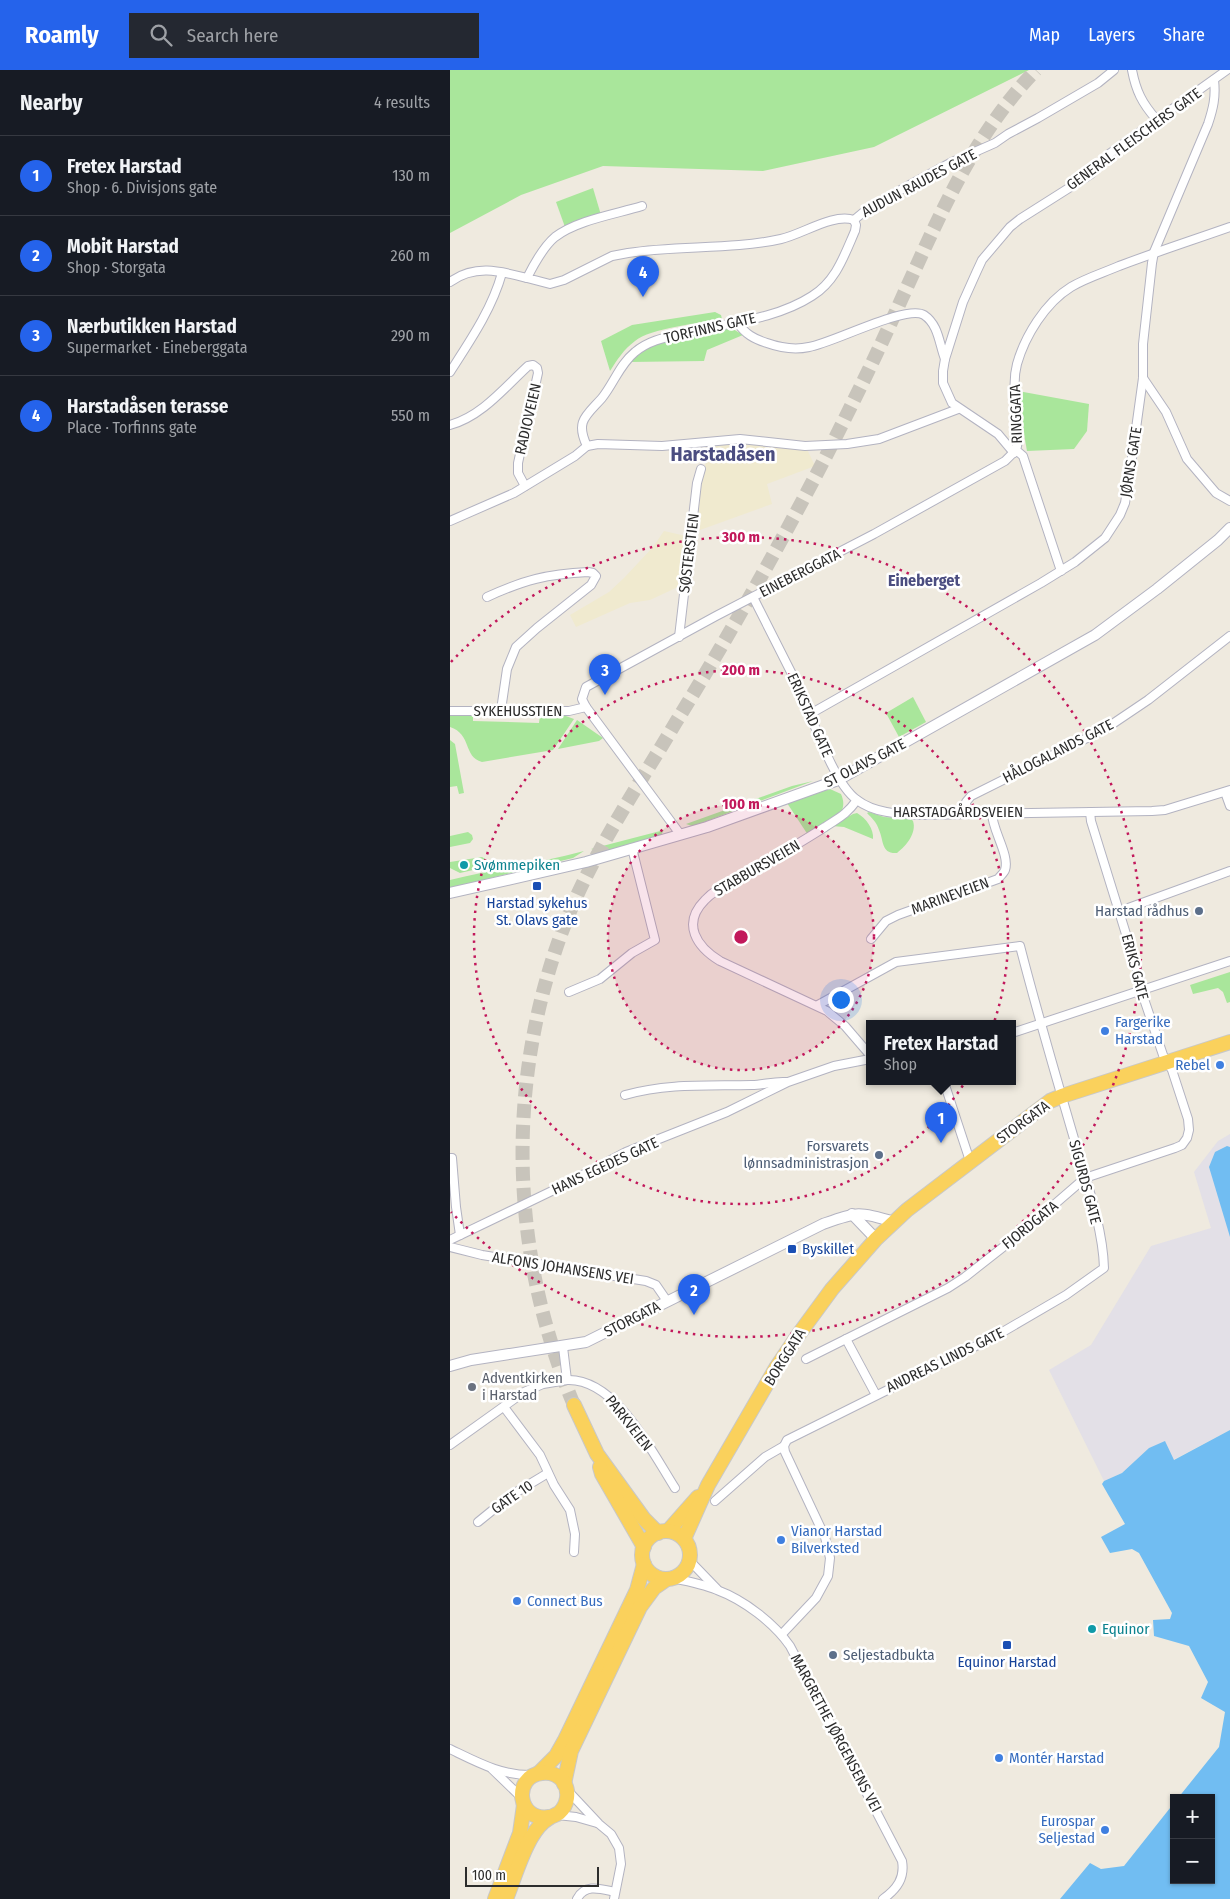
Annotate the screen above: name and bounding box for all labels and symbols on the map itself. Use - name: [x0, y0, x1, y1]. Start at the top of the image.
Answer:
- street label: GENERAL FLEISCHERS GATE: [1063, 84, 1205, 194]
- street label: AUDUN RAUDES GATE: [858, 145, 980, 221]
- pin: 4: [627, 256, 659, 297]
- street label: TORFINNS GATE: [662, 309, 758, 347]
- street label: RADIOVEIEN: [511, 382, 545, 456]
- street label: RINGGATA: [1006, 384, 1026, 444]
- street label: JØRNS GATE: [1117, 425, 1145, 499]
- district label: Harstadåsen: [671, 442, 775, 466]
- street label: SØSTERSTIEN: [675, 512, 703, 594]
- text: 300 m: [721, 528, 760, 546]
- street label: EINEBERGGATA: [756, 545, 844, 601]
- district label: Eineberget: [888, 571, 960, 590]
- pin: 3: [589, 654, 621, 695]
- text: 200 m: [721, 661, 760, 679]
- street label: ERIKSTAD GATE: [783, 670, 837, 760]
- street label: SYKEHUSSTIEN: [474, 702, 562, 720]
- street label: HÅLOGALANDS GATE: [1000, 715, 1116, 787]
- street label: ST OLAVS GATE: [821, 735, 909, 791]
- text: 100 m: [722, 795, 760, 813]
- street label: HARSTADGÅRDSVEIEN: [893, 803, 1023, 821]
- street label: STABBURSVEIEN: [711, 836, 803, 900]
- place label: Svømmepiken: [474, 856, 560, 874]
- marker: Svømmepiken: [458, 859, 470, 871]
- street label: MARINEVEIEN: [909, 874, 991, 918]
- marker: Harstad sykehus St. Olavs gate: [531, 880, 543, 892]
- place label: Harstad sykehus St. Olavs gate: [487, 894, 587, 929]
- place label: Harstad rådhus: [1095, 902, 1189, 920]
- marker: Harstad rådhus: [1193, 905, 1205, 917]
- centre of rings: [732, 928, 750, 946]
- street label: ERIKS GATE: [1118, 932, 1152, 1002]
- your location: [828, 987, 854, 1013]
- place label: Fargerike Harstad: [1115, 1013, 1171, 1048]
- marker: Fargerike Harstad: [1099, 1025, 1111, 1037]
- place label: Rebel: [1175, 1056, 1210, 1074]
- marker: Rebel: [1214, 1059, 1226, 1071]
- street label: STORGATA: [993, 1097, 1053, 1147]
- pin: 1: [925, 1102, 957, 1143]
- street label: HANS EGEDES GATE: [549, 1133, 661, 1199]
- place label: Forsvarets lønnsadministrasjon: [743, 1137, 869, 1172]
- street label: SIGURDS GATE: [1065, 1138, 1105, 1226]
- marker: Forsvarets lønnsadministrasjon: [873, 1149, 885, 1161]
- street label: FJORDGATA: [998, 1197, 1062, 1253]
- place label: Byskillet: [802, 1240, 854, 1258]
- marker: Byskillet: [786, 1243, 798, 1255]
- street label: ALFONS JOHANSENS VEI: [491, 1248, 635, 1288]
- pin: 2: [678, 1274, 710, 1315]
- street label: STORGATA: [601, 1297, 663, 1341]
- street label: ANDREAS LINDS GATE: [883, 1324, 1007, 1396]
- street label: BORGGATA: [760, 1325, 810, 1389]
- place label: Adventkirken i Harstad: [482, 1369, 563, 1404]
- marker: Adventkirken i Harstad: [466, 1381, 478, 1393]
- street label: PARKVEIEN: [602, 1392, 656, 1454]
- street label: GATE 10: [488, 1476, 536, 1518]
- place label: Vianor Harstad Bilverksted: [791, 1522, 882, 1557]
- marker: Vianor Harstad Bilverksted: [775, 1534, 787, 1546]
- place label: Connect Bus: [527, 1592, 603, 1610]
- marker: Connect Bus: [511, 1595, 523, 1607]
- place label: Equinor: [1102, 1620, 1150, 1638]
- marker: Equinor: [1086, 1623, 1098, 1635]
- marker: Equinor Harstad: [1001, 1639, 1013, 1651]
- place label: Seljestadbukta: [843, 1646, 935, 1664]
- marker: Seljestadbukta: [827, 1649, 839, 1661]
- street label: MARGRETHE JØRGENSENS VEI: [787, 1651, 885, 1815]
- place label: Equinor Harstad: [957, 1653, 1057, 1671]
- place label: Montér Harstad: [1009, 1749, 1104, 1767]
- marker: Montér Harstad: [993, 1752, 1005, 1764]
- place label: Eurospar Seljestad: [1038, 1812, 1096, 1847]
- marker: Eurospar Seljestad: [1099, 1824, 1111, 1836]
- scale bar: [465, 1864, 599, 1887]

